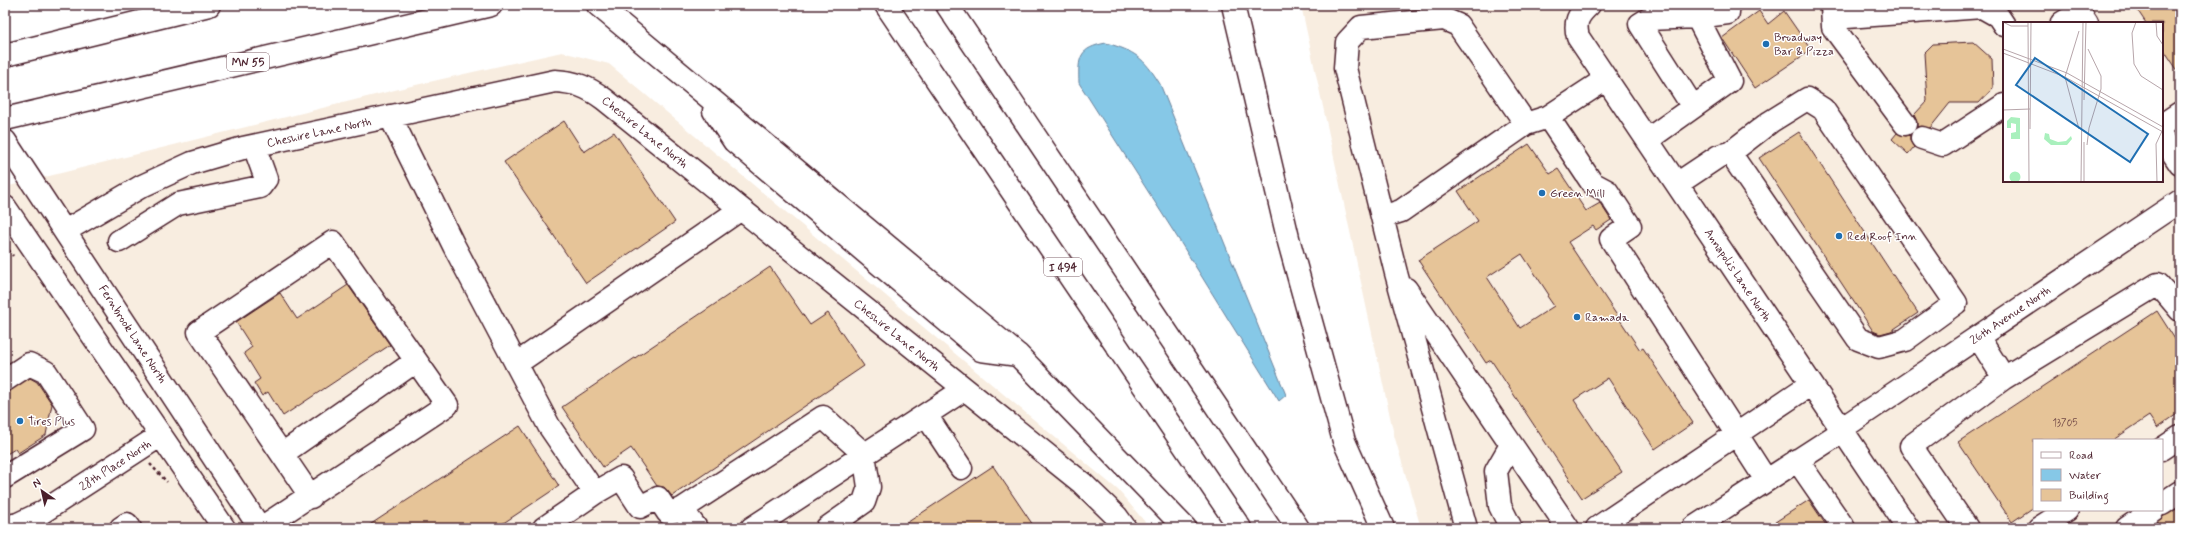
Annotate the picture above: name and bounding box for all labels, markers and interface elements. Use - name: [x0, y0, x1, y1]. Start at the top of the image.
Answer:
- inset map: [2003, 22, 2163, 182]
- place label: Broadway Bar & Pizza: [1774, 30, 1834, 60]
- marker: Broadway Bar & Pizza: [1761, 39, 1771, 49]
- road number: MN 55: [227, 53, 269, 71]
- street label: Cheshire Lane North: [598, 93, 691, 173]
- street label: Cheshire Lane North: [265, 114, 373, 152]
- place label: Green Mill: [1550, 186, 1605, 202]
- marker: Green Mill: [1537, 188, 1547, 198]
- street label: Annapolis Lane North: [1700, 226, 1774, 325]
- place label: Red Roof Inn: [1847, 229, 1918, 245]
- marker: Red Roof Inn: [1834, 231, 1844, 241]
- road number: I 494: [1044, 258, 1082, 276]
- street label: Fernbrook Lane North: [94, 282, 170, 387]
- street label: 26th Avenue North: [1967, 283, 2054, 349]
- street label: Cheshire Lane North: [850, 296, 943, 376]
- place label: Ramada: [1585, 310, 1630, 326]
- marker: Ramada: [1572, 312, 1582, 322]
- place label: Tires Plus: [28, 414, 75, 430]
- marker: Tires Plus: [15, 416, 25, 426]
- house number: 13705: [2052, 417, 2078, 430]
- street label: 28th Place North: [76, 437, 155, 495]
- legend: [2033, 439, 2163, 511]
- text: Road: [2069, 448, 2093, 464]
- text: Water: [2069, 468, 2101, 484]
- north arrow: [22, 471, 62, 511]
- text: N: [30, 476, 44, 491]
- text: Building: [2069, 488, 2109, 505]

